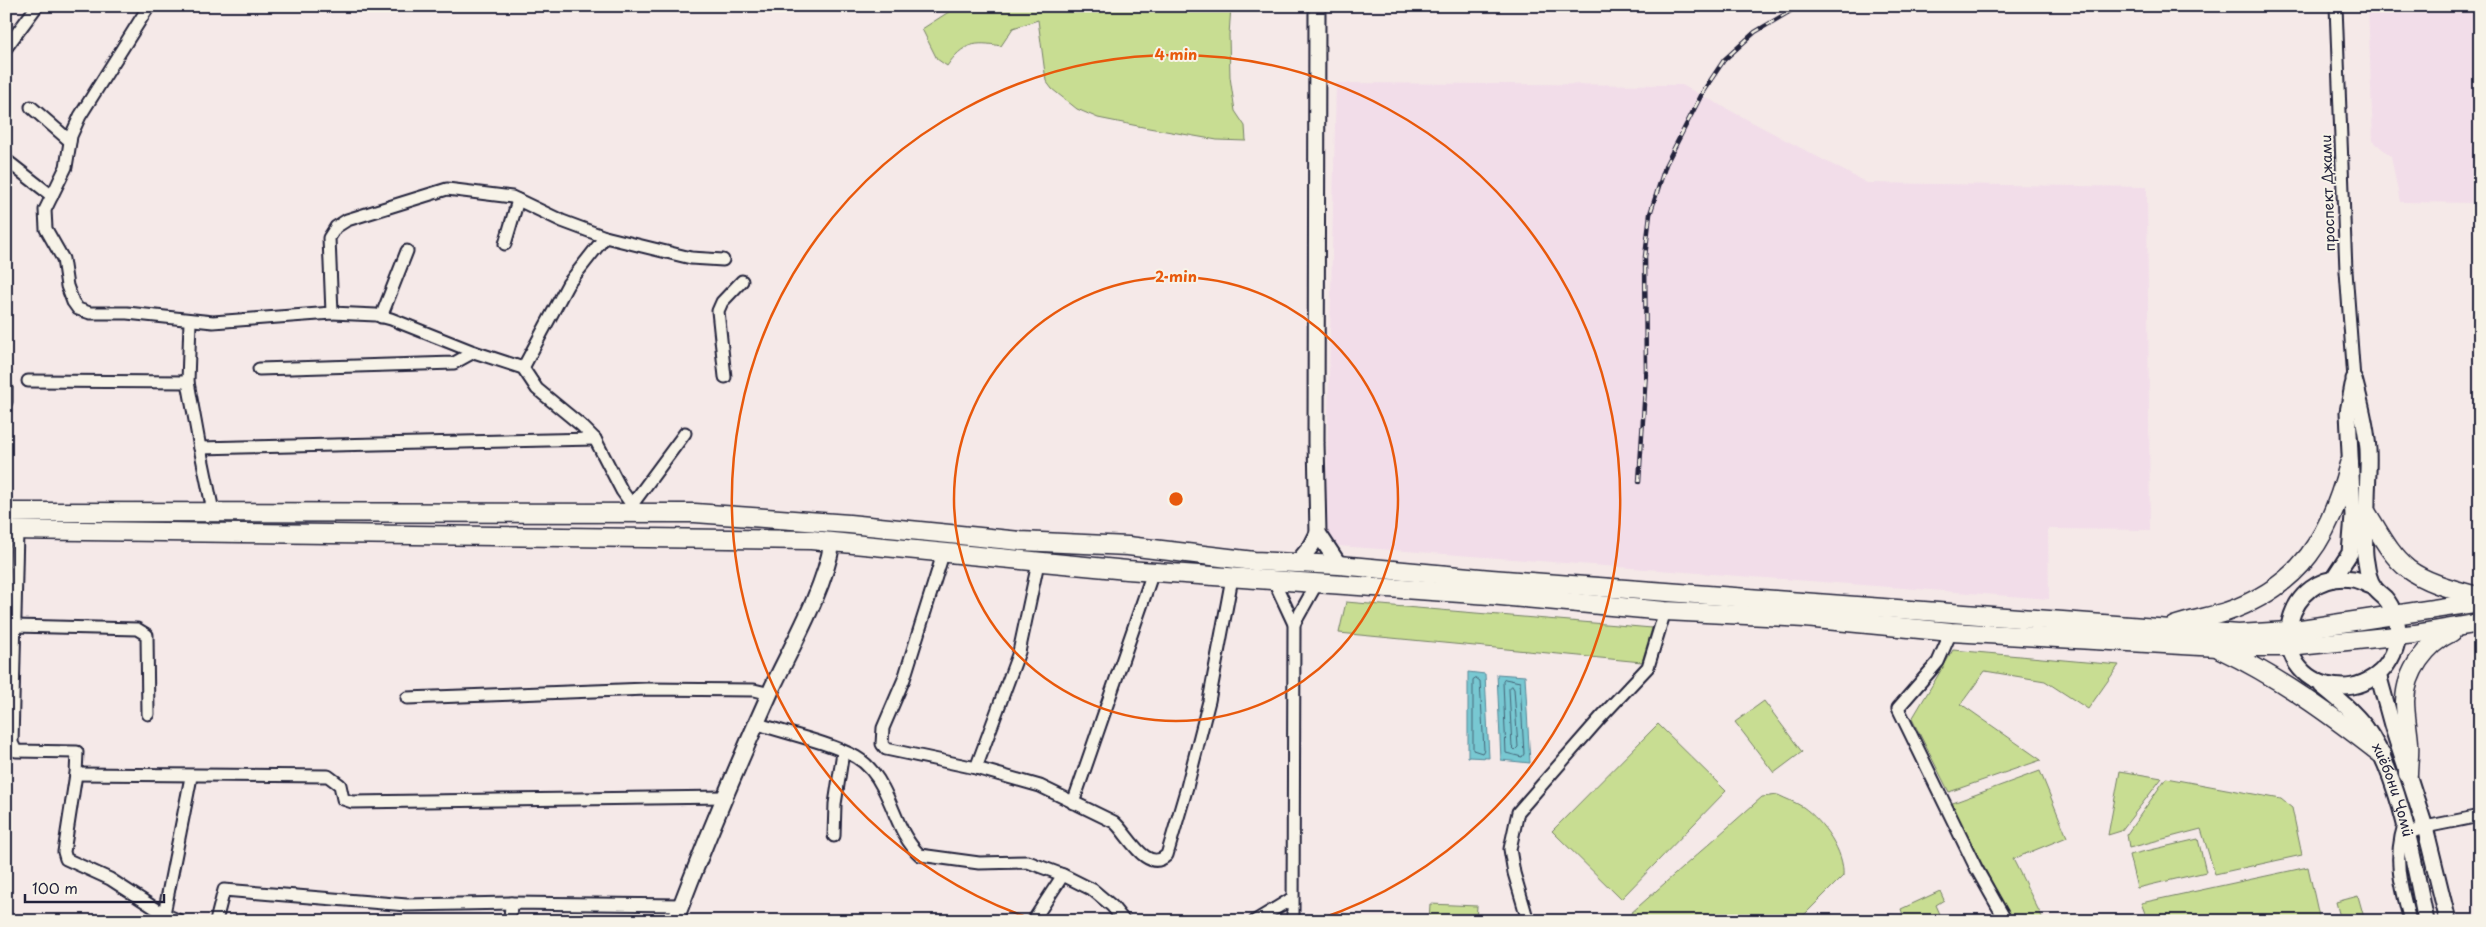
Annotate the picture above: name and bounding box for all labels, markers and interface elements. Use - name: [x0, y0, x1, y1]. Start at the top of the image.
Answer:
- text: 4 min: [1155, 42, 1197, 65]
- street label: проспект Джами: [2315, 134, 2340, 252]
- text: 2 min: [1155, 264, 1197, 287]
- centre of rings: [1167, 490, 1185, 508]
- street label: хиёбони Ҷомӣ: [2367, 739, 2419, 839]
- scale bar: [25, 872, 164, 904]
- text: 100 m: [32, 876, 78, 899]

